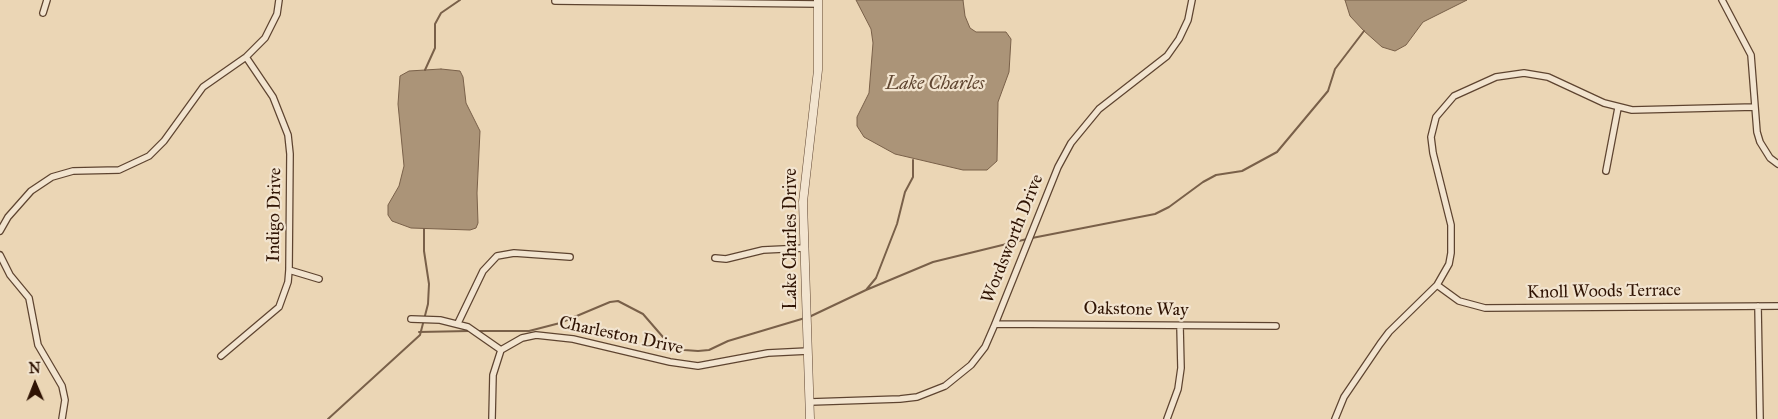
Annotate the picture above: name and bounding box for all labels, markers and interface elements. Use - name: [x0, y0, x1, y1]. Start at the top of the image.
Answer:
- water label: Lake Charles: [885, 73, 985, 95]
- street label: Indigo Drive: [263, 168, 287, 262]
- street label: Lake Charles Drive: [781, 168, 803, 310]
- street label: Wordsworth Drive: [977, 171, 1049, 307]
- street label: Knoll Woods Terrace: [1527, 280, 1681, 304]
- street label: Oakstone Way: [1083, 298, 1189, 322]
- street label: Charleston Drive: [557, 312, 685, 360]
- north arrow: [10, 359, 60, 409]
- text: N: [29, 360, 41, 377]

